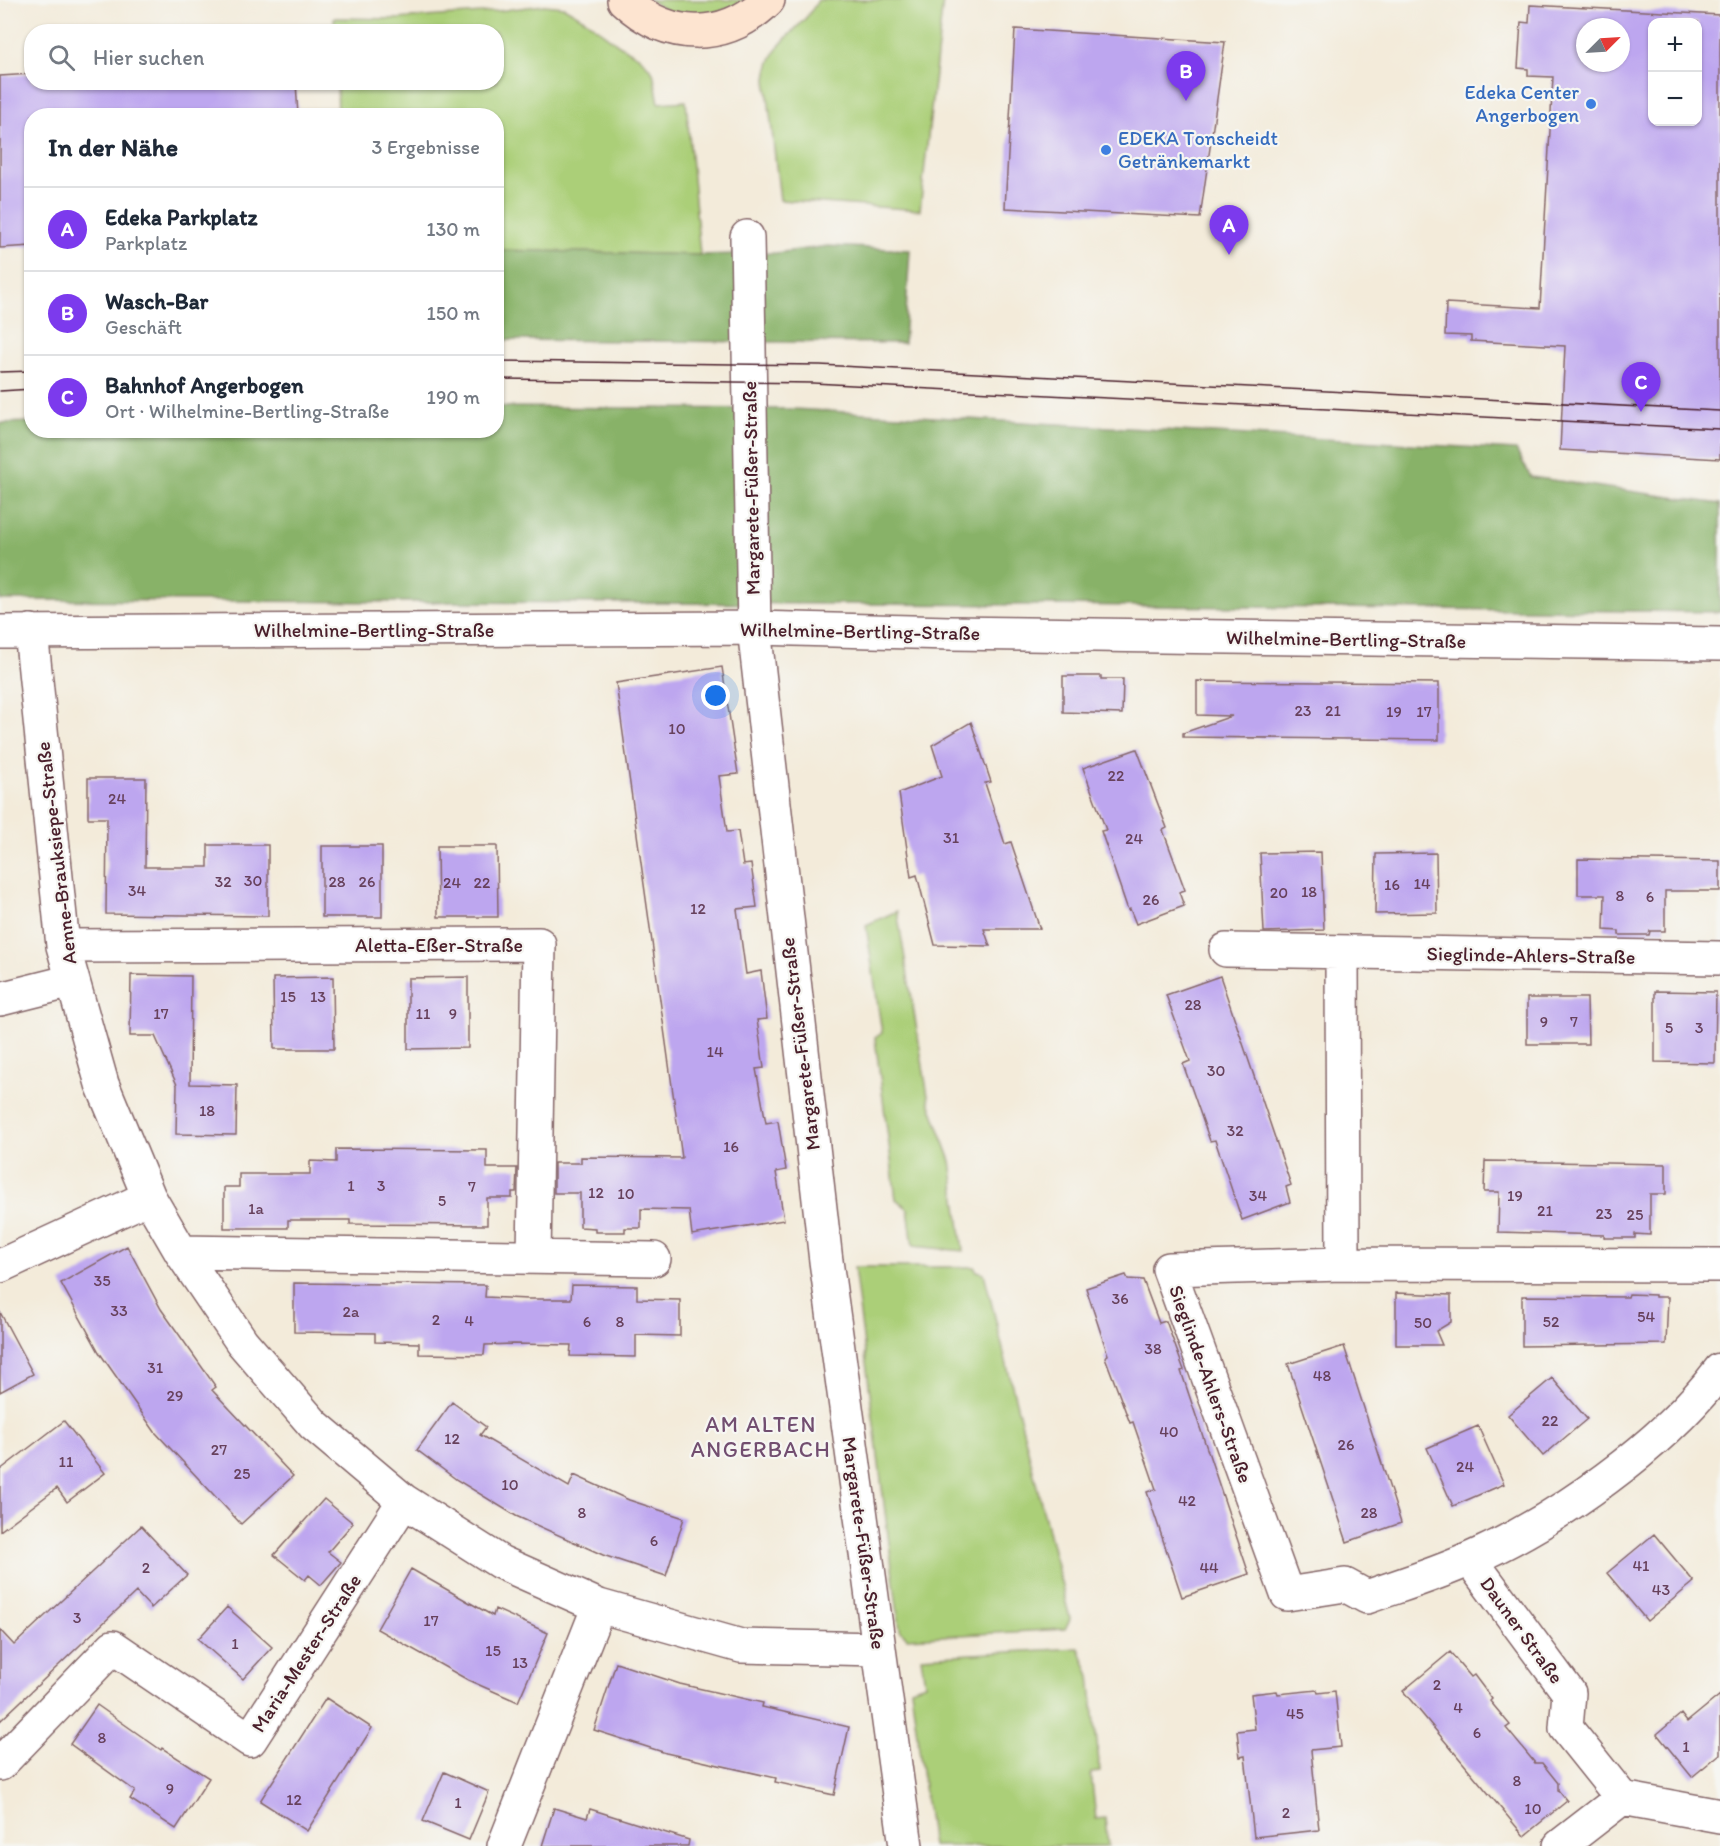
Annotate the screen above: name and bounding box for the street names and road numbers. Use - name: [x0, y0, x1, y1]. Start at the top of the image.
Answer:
- street label: Margarete-Füßer-Straße: [737, 381, 765, 595]
- street label: Wilhelmine-Bertling-Straße: [740, 617, 980, 645]
- street label: Wilhelmine-Bertling-Straße: [254, 618, 494, 642]
- street label: Wilhelmine-Bertling-Straße: [1226, 625, 1466, 653]
- street label: Aenne-Brauksiepe-Straße: [30, 740, 82, 966]
- street label: Aletta-Eßer-Straße: [355, 933, 523, 957]
- street label: Margarete-Füßer-Straße: [775, 936, 825, 1152]
- street label: Sieglinde-Ahlers-Straße: [1426, 941, 1636, 969]
- street label: Sieglinde-Ahlers-Straße: [1164, 1282, 1258, 1486]
- street label: Margarete-Füßer-Straße: [837, 1435, 891, 1651]
- street label: Maria-Mester-Straße: [246, 1569, 366, 1737]
- street label: Dauner Straße: [1475, 1572, 1569, 1688]

